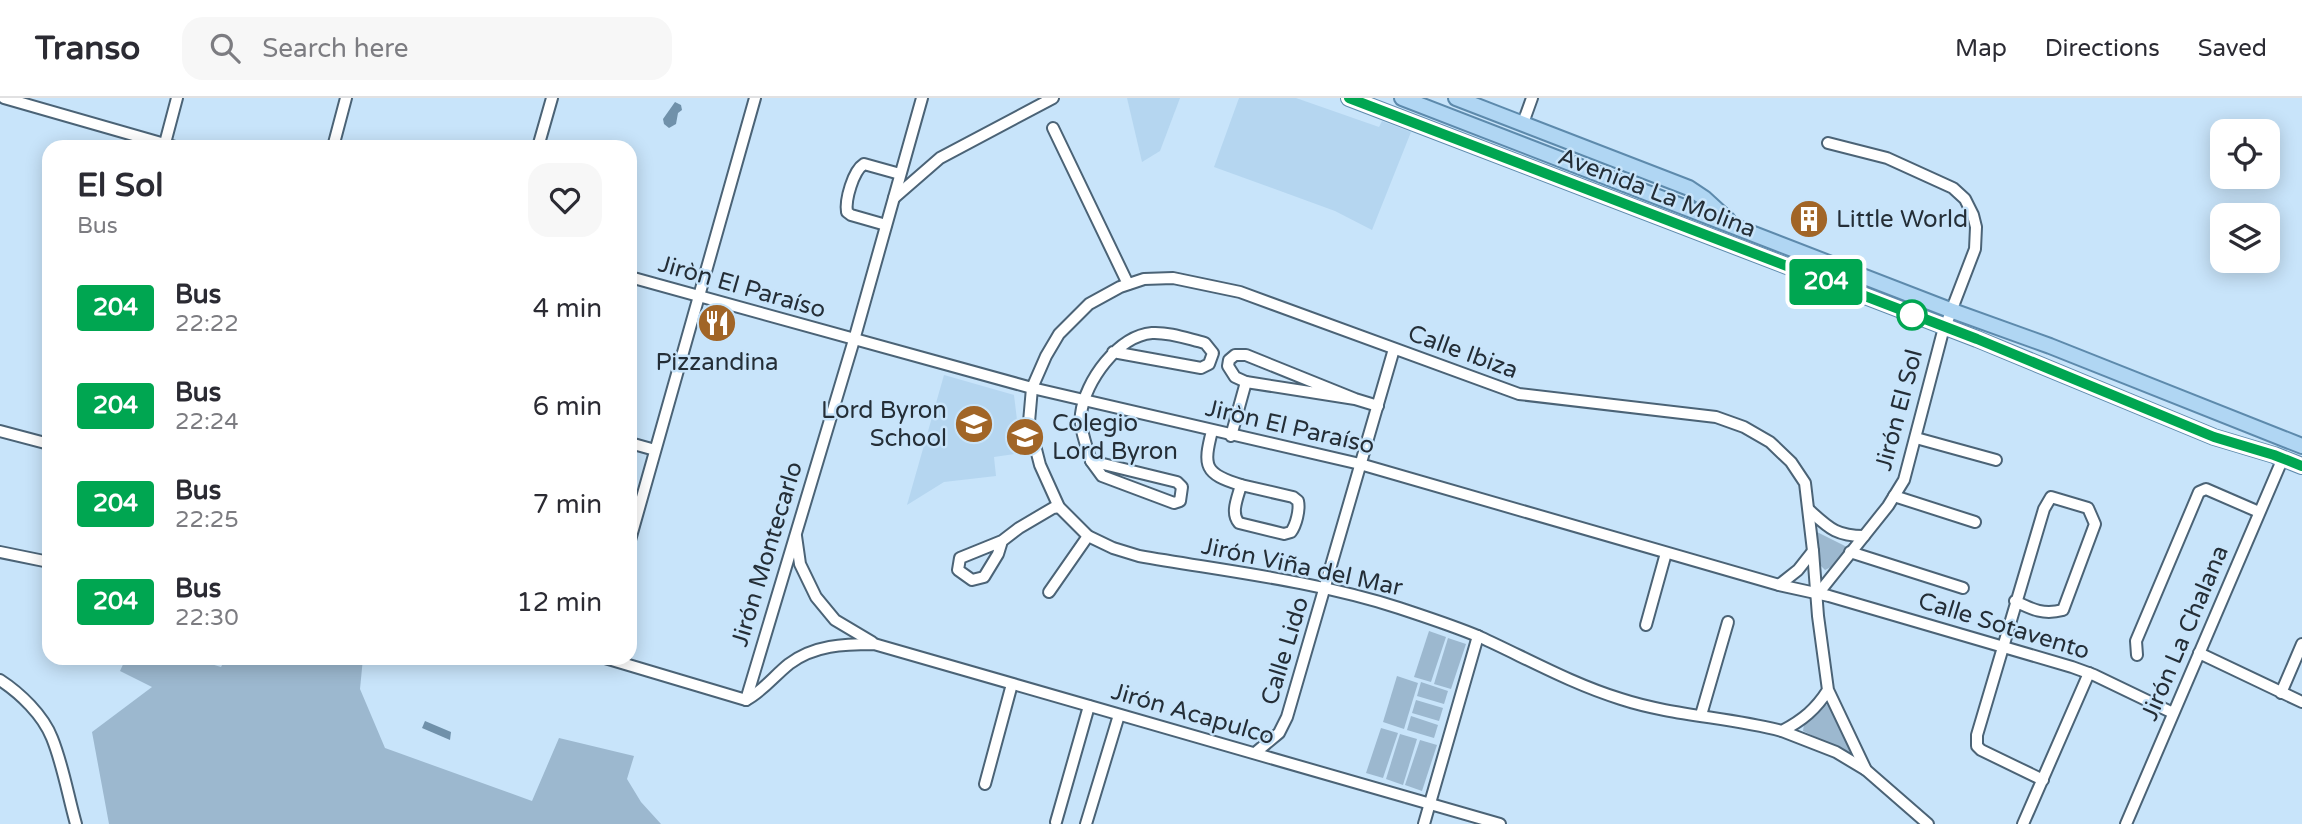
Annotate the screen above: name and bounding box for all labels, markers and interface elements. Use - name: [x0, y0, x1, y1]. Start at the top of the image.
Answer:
- search box: [182, 17, 672, 80]
- text: Transo: [35, 29, 140, 68]
- icon: search: [206, 29, 244, 67]
- text: Search here: [262, 33, 409, 64]
- text: Map: [1955, 34, 2007, 63]
- text: Directions: [2045, 34, 2160, 63]
- text: Saved: [2198, 34, 2267, 63]
- map controls: [2210, 119, 2280, 273]
- button: locate: [2210, 119, 2280, 189]
- street label: Avenida La Molina: [1554, 142, 1760, 244]
- button: heart: [528, 163, 602, 237]
- text: El Sol: [77, 166, 163, 205]
- building icon: Little World: [1788, 198, 1830, 240]
- button: layers: [2210, 203, 2280, 273]
- place label: Little World: [1836, 205, 1968, 234]
- text: Bus: [77, 212, 118, 240]
- street label: Jiròn El Paraíso: [655, 249, 829, 325]
- line badge: 204: [1786, 259, 1866, 305]
- text: 204: [1803, 267, 1849, 296]
- text: Bus: [175, 279, 221, 310]
- text: 204: [93, 293, 138, 322]
- text: 4 min: [533, 293, 602, 324]
- unlabelled marker: [1897, 300, 1927, 330]
- restaurant icon: Pizzandina: [696, 302, 738, 344]
- text: 22:22: [175, 310, 239, 338]
- street label: Calle Ibiza: [1404, 319, 1522, 385]
- street label: Jirón El Sol: [1869, 346, 1929, 474]
- place label: Pizzandina: [655, 348, 779, 377]
- text: Bus: [175, 377, 221, 408]
- text: 204: [93, 391, 138, 420]
- text: 6 min: [533, 391, 602, 422]
- street label: Jiròn El Paraíso: [1203, 393, 1377, 461]
- place label: Lord Byron School: [821, 396, 947, 453]
- school or university icon: Lord Byron School: [953, 403, 995, 445]
- text: 22:24: [175, 408, 239, 436]
- place label: Colegio Lord Byron: [1052, 409, 1178, 466]
- school or university icon: Colegio Lord Byron: [1004, 416, 1046, 458]
- street label: Jirón Montecarlo: [725, 458, 809, 650]
- text: Bus: [175, 475, 221, 506]
- text: 204: [93, 489, 138, 518]
- text: 7 min: [533, 489, 602, 520]
- text: 22:25: [175, 506, 239, 534]
- street label: Jirón Viña del Mar: [1199, 532, 1406, 603]
- street label: Jirón La Chalana: [2135, 541, 2235, 725]
- text: Bus: [175, 573, 221, 604]
- street label: Calle Sotavento: [1915, 586, 2093, 666]
- text: 204: [93, 587, 138, 616]
- text: 12 min: [516, 587, 602, 618]
- street label: Calle Lido: [1255, 593, 1315, 709]
- text: 22:30: [175, 604, 239, 632]
- street label: Jirón Acapulco: [1108, 677, 1278, 751]

